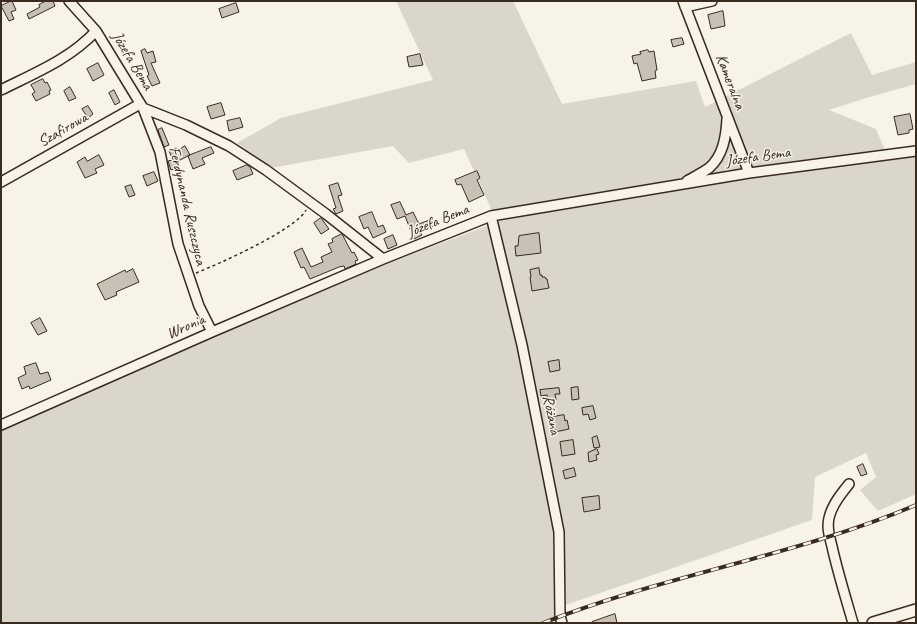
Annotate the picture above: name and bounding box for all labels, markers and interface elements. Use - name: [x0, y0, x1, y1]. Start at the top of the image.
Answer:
- street label: Józefa Bema: [107, 28, 157, 94]
- street label: Kameralna: [711, 52, 749, 112]
- street label: Szafirowa: [35, 108, 91, 152]
- street label: Józefa Bema: [725, 143, 791, 171]
- street label: Ferdynanda Ruszczyca: [164, 145, 210, 267]
- street label: Józefa Bema: [404, 200, 472, 242]
- street label: Wronia: [164, 310, 208, 344]
- street label: Różana: [538, 394, 564, 436]

